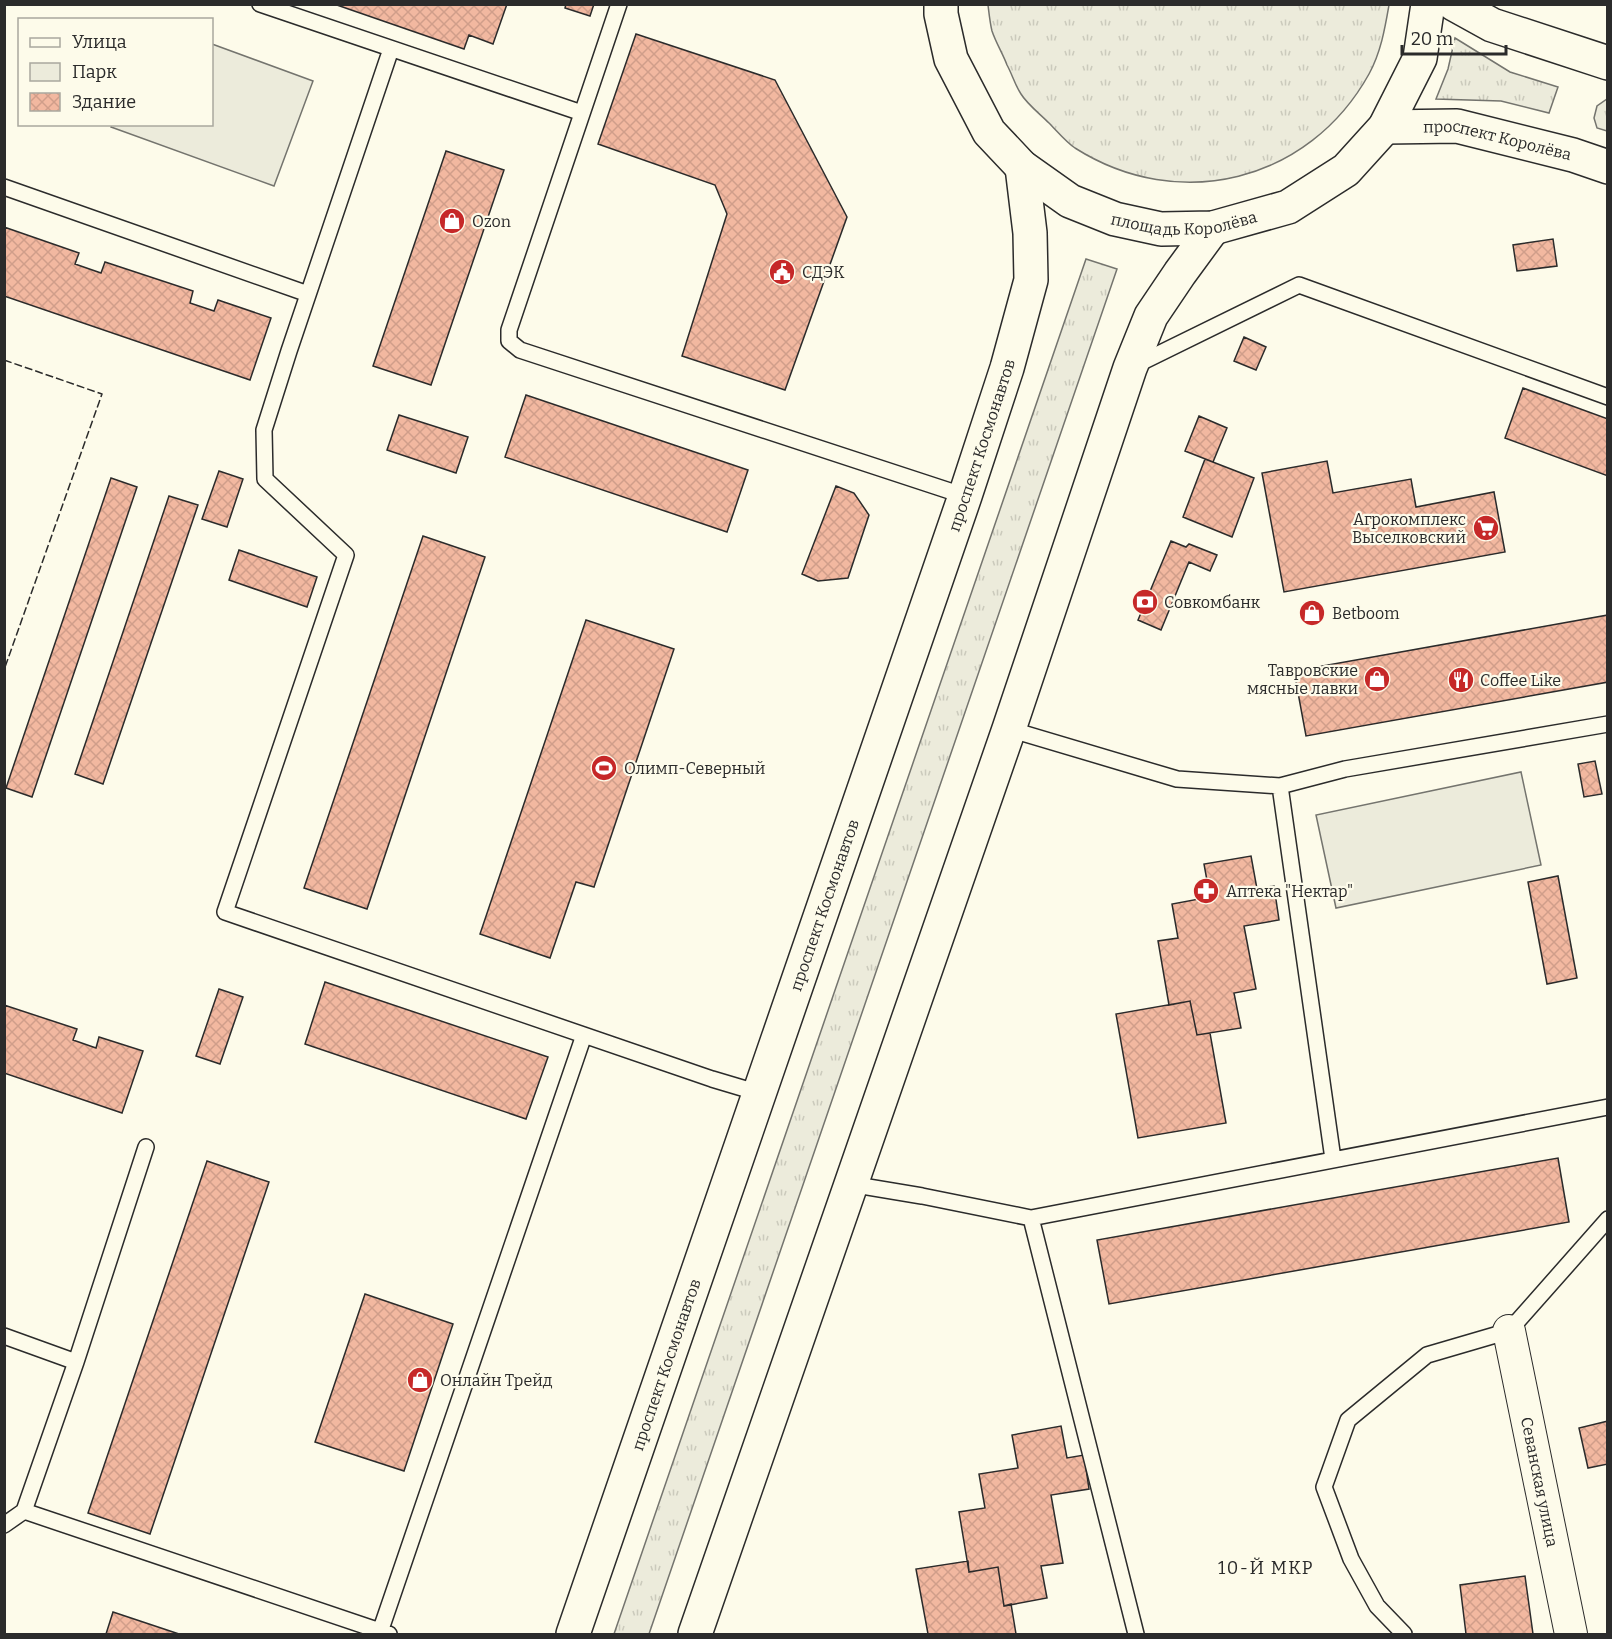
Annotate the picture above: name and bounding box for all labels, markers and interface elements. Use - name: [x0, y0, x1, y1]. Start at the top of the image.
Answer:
- legend: [18, 18, 213, 126]
- scale bar: [1402, 18, 1506, 56]
- text: 20 m: [1411, 28, 1453, 50]
- text: Улица: [72, 31, 127, 53]
- text: Парк: [72, 61, 117, 83]
- text: Здание: [72, 91, 136, 113]
- street label: проспект Королёва: [1423, 117, 1574, 164]
- shop icon: Ozon: [437, 206, 467, 236]
- street label: площадь Королёва: [1109, 207, 1259, 239]
- place label: Ozon: [472, 212, 511, 231]
- public building icon: СДЭК: [767, 257, 797, 287]
- place label: СДЭК: [802, 263, 845, 282]
- street label: проспект Космонавтов: [945, 357, 1019, 534]
- place label: Агрокомплекс Выселковский: [1352, 510, 1466, 547]
- supermarket icon: Агрокомплекс Выселковский: [1471, 513, 1501, 543]
- bank icon: Совкомбанк: [1130, 587, 1160, 617]
- place label: Совкомбанк: [1164, 593, 1261, 612]
- shop icon: Betboom: [1297, 598, 1327, 628]
- place label: Betboom: [1332, 604, 1399, 623]
- place label: Тавровские мясные лавки: [1247, 661, 1358, 698]
- shop icon: Тавровские мясные лавки: [1362, 664, 1392, 694]
- restaurant icon: Coffee Like: [1446, 665, 1476, 695]
- place label: Coffee Like: [1480, 671, 1561, 690]
- sports icon: Олимп-Северный: [589, 753, 619, 783]
- place label: Олимп-Северный: [624, 759, 765, 778]
- street label: проспект Космонавтов: [786, 817, 863, 994]
- pharmacy icon: Аптека "Нектар": [1191, 876, 1221, 906]
- place label: Аптека "Нектар": [1226, 882, 1353, 901]
- street label: проспект Космонавтов: [628, 1276, 705, 1453]
- shop icon: Онлайн Трейд: [405, 1365, 435, 1395]
- place label: Онлайн Трейд: [440, 1371, 553, 1390]
- street label: Севанская улица: [1517, 1415, 1562, 1549]
- district label: 10-Й МКР: [1218, 1557, 1314, 1579]

